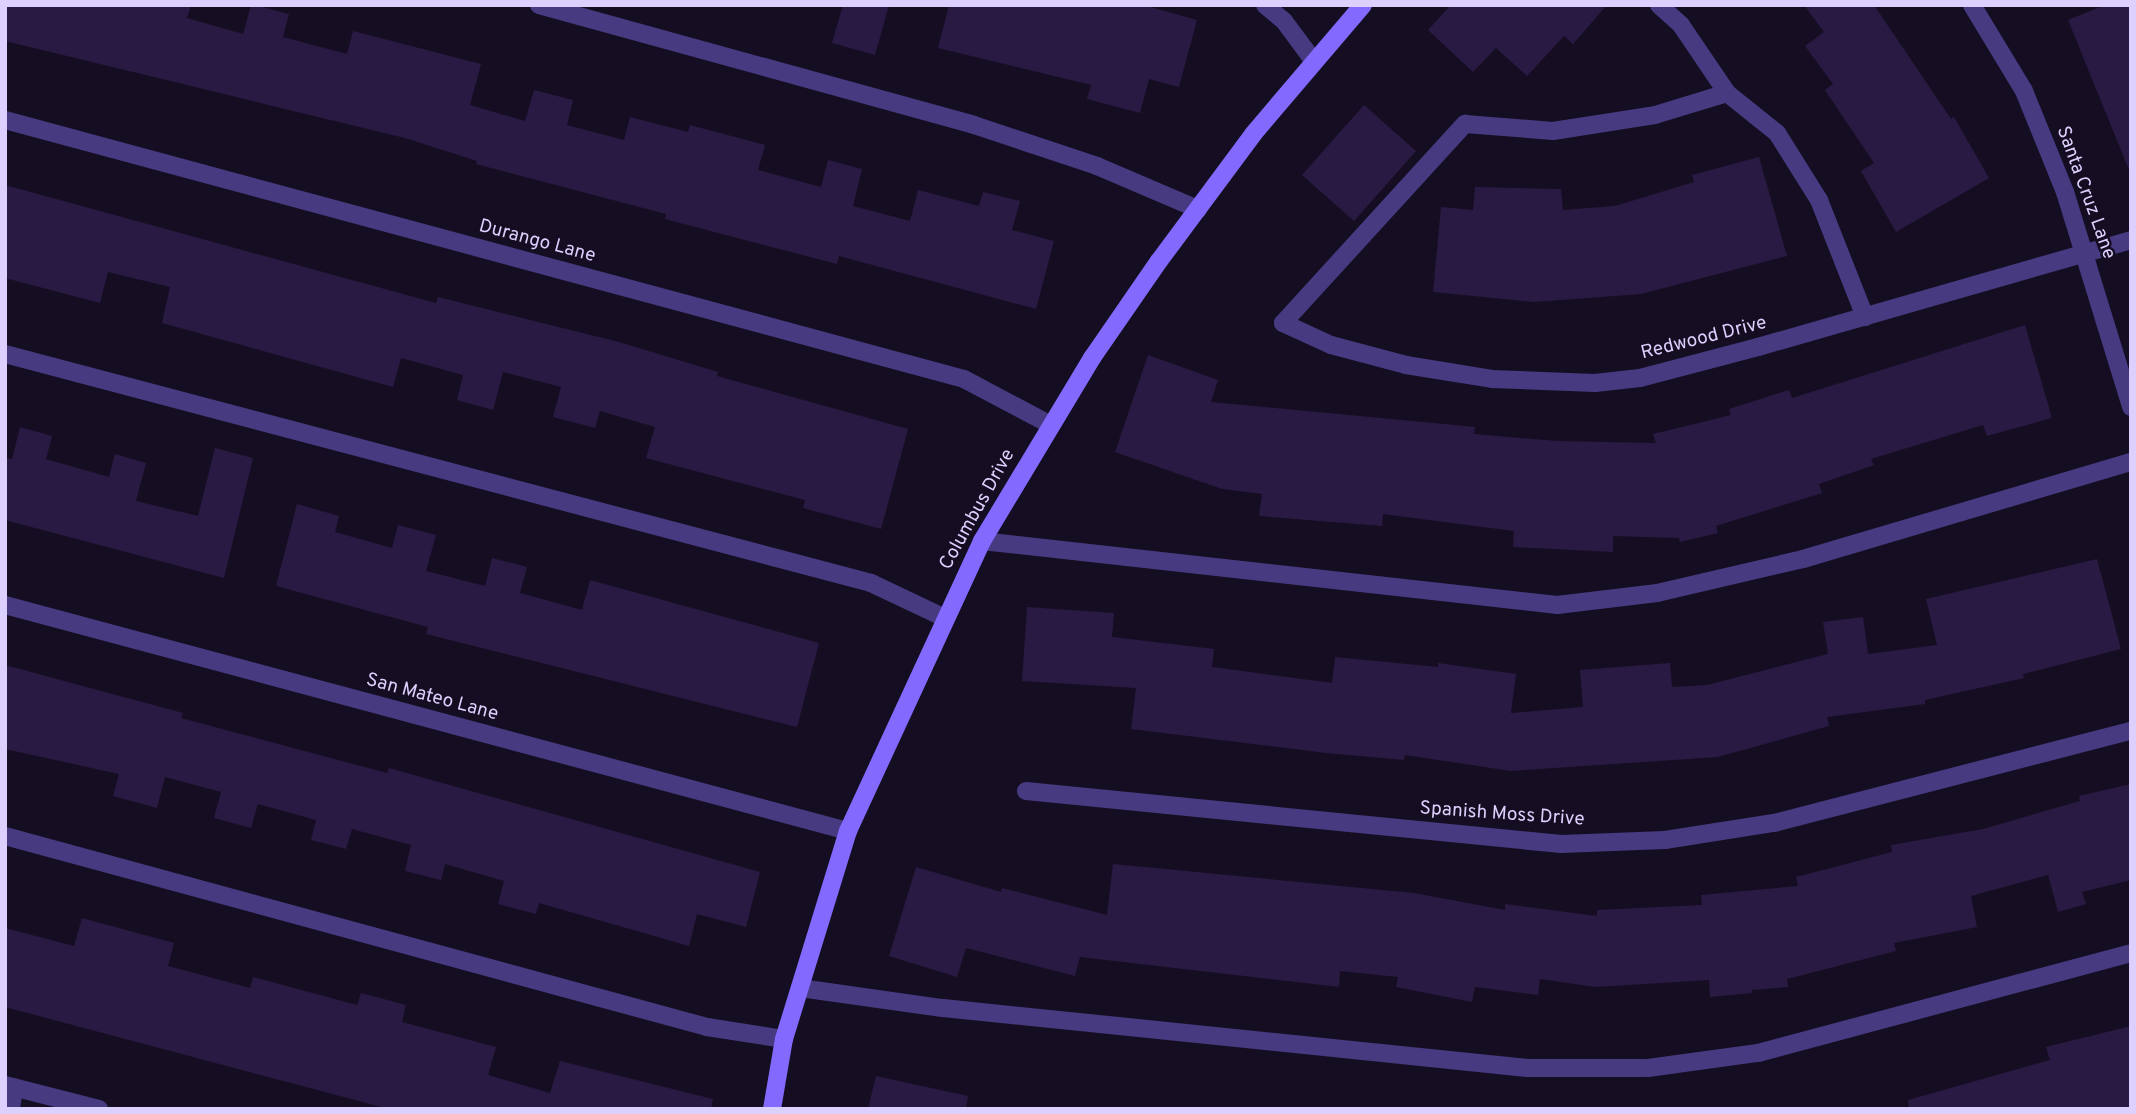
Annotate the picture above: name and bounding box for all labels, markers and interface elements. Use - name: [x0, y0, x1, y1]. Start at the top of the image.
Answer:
- street label: Santa Cruz Lane: [2050, 123, 2120, 263]
- street label: Durango Lane: [476, 215, 598, 269]
- street label: Redwood Drive: [1639, 312, 1769, 366]
- street label: Columbus Drive: [935, 446, 1021, 574]
- street label: San Mateo Lane: [363, 669, 501, 727]
- street label: Spanish Moss Drive: [1419, 798, 1585, 832]

